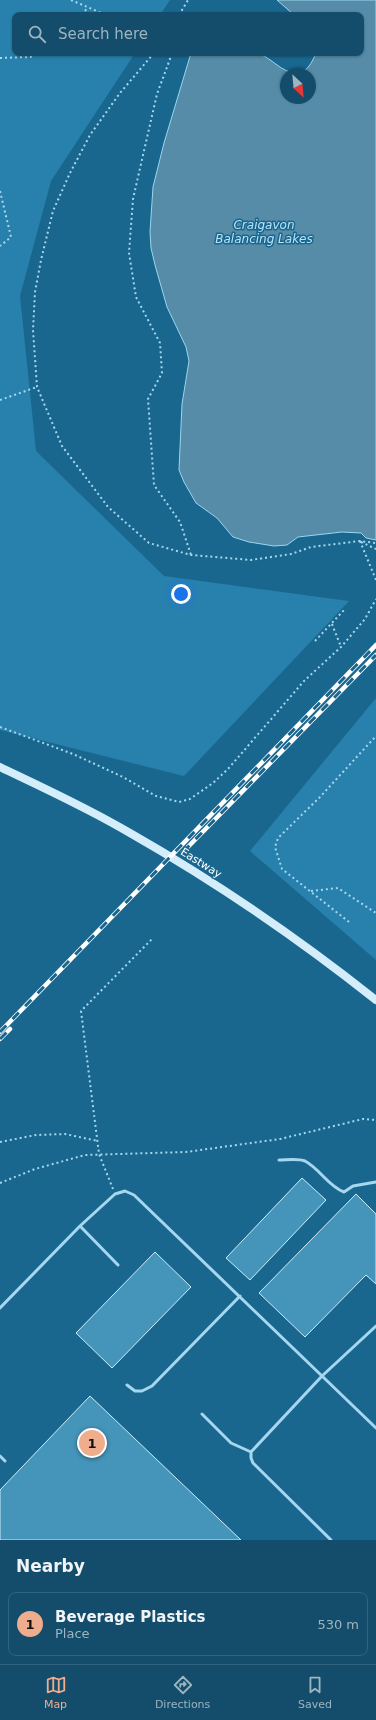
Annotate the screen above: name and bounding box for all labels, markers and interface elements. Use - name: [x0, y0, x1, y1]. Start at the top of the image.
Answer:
- search box: [12, 12, 364, 56]
- icon: search: [26, 23, 48, 45]
- text: Search here: [58, 25, 148, 43]
- north arrow: [280, 68, 316, 104]
- water label: Craigavon Balancing Lakes: [215, 218, 313, 246]
- your location: [171, 584, 191, 604]
- street label: Eastway: [178, 845, 224, 881]
- pin: 1: [79, 1428, 105, 1458]
- text: Nearby: [16, 1556, 85, 1576]
- text: Beverage Plastics: [55, 1608, 206, 1626]
- text: 1: [25, 1617, 35, 1632]
- text: 530 m: [317, 1617, 359, 1632]
- text: Place: [55, 1626, 90, 1641]
- tab: Map: [44, 1674, 67, 1711]
- tab: Directions: [155, 1674, 210, 1711]
- tab: Saved: [298, 1674, 332, 1711]

